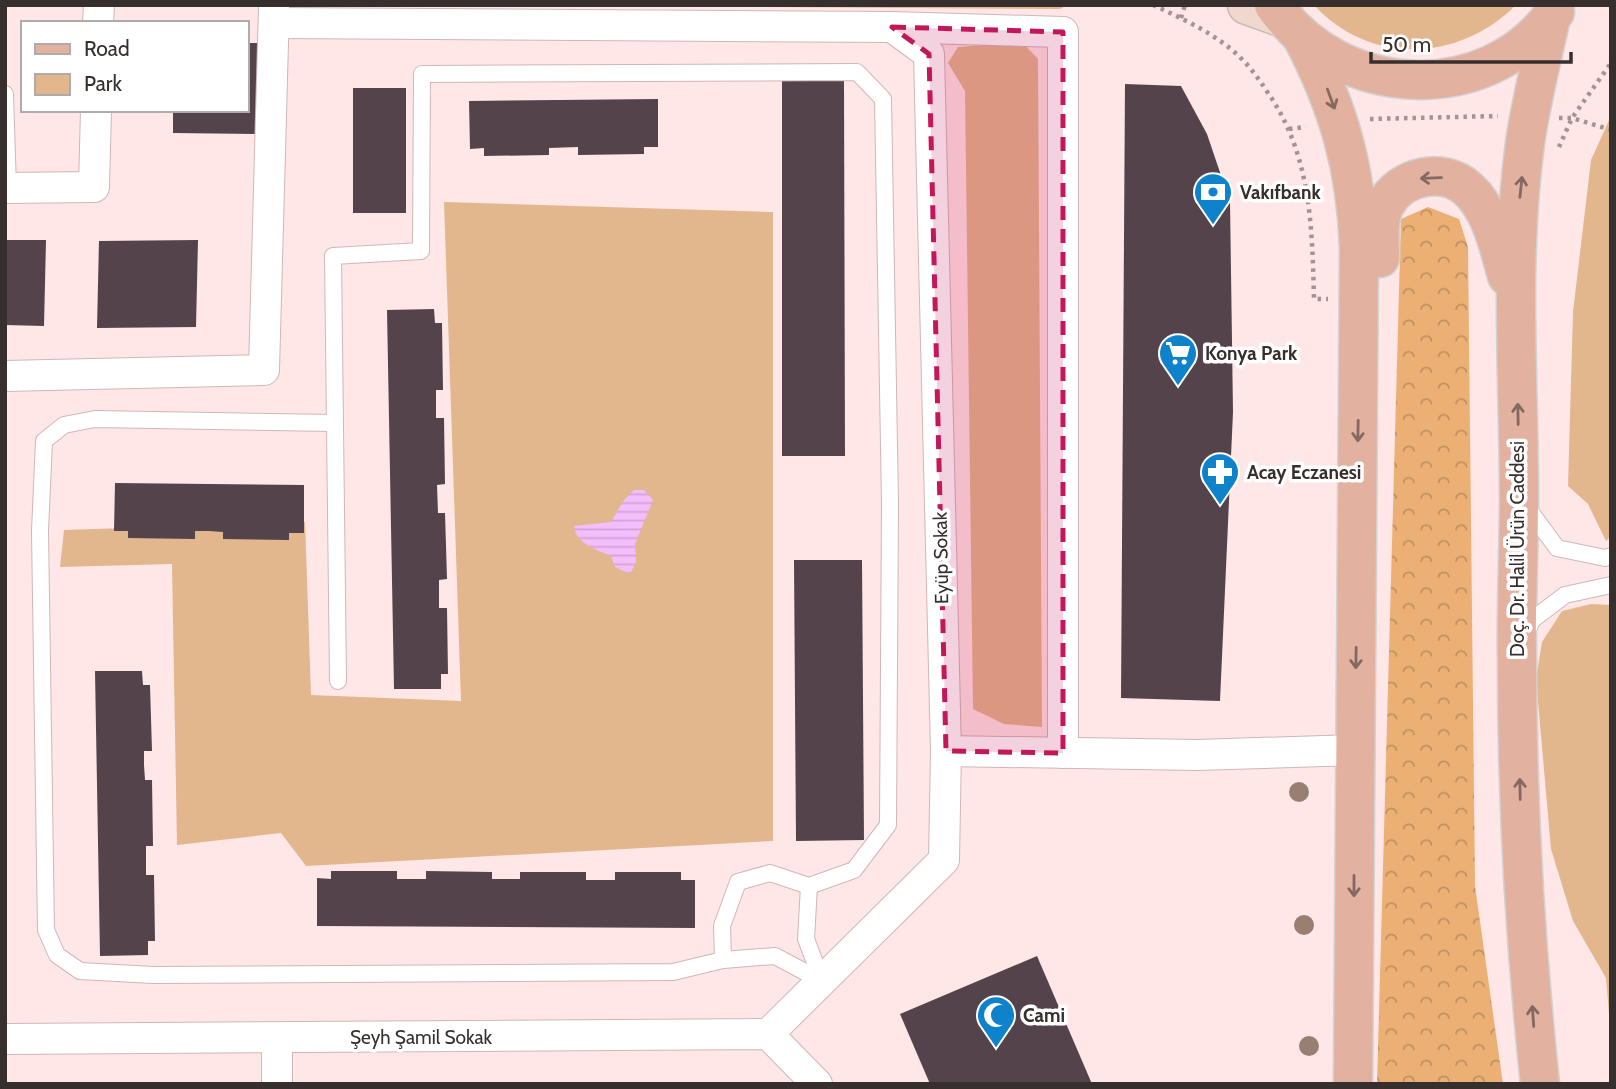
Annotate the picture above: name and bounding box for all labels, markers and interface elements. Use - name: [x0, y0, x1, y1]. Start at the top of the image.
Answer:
- legend: [21, 21, 248, 112]
- scale bar: [1371, 21, 1570, 65]
- text: 50 m: [1382, 32, 1431, 57]
- text: Road: [84, 36, 130, 61]
- text: Park: [84, 71, 122, 96]
- one-way arrow: [1325, 87, 1338, 109]
- bank icon: Vakıfbank: [1192, 171, 1234, 226]
- one-way arrow: [1420, 171, 1443, 184]
- one-way arrow: [1514, 176, 1527, 199]
- place label: Vakıfbank: [1240, 181, 1321, 204]
- supermarket icon: Konya Park: [1157, 332, 1199, 387]
- place label: Konya Park: [1205, 342, 1298, 365]
- one-way arrow: [1511, 403, 1524, 426]
- one-way arrow: [1351, 419, 1365, 442]
- street label: Doç. Dr. Halil Ürün Caddesi: [1506, 441, 1529, 657]
- pharmacy icon: Acay Eczanesi: [1199, 451, 1241, 506]
- place label: Acay Eczanesi: [1247, 461, 1361, 484]
- street label: Eyüp Sokak: [929, 511, 953, 604]
- one-way arrow: [1349, 646, 1363, 669]
- one-way arrow: [1513, 777, 1526, 800]
- one-way arrow: [1347, 874, 1361, 897]
- mosque icon: Cami: [975, 994, 1017, 1049]
- place label: Cami: [1023, 1004, 1065, 1027]
- one-way arrow: [1526, 1005, 1539, 1028]
- street label: Şeyh Şamil Sokak: [350, 1026, 493, 1049]

